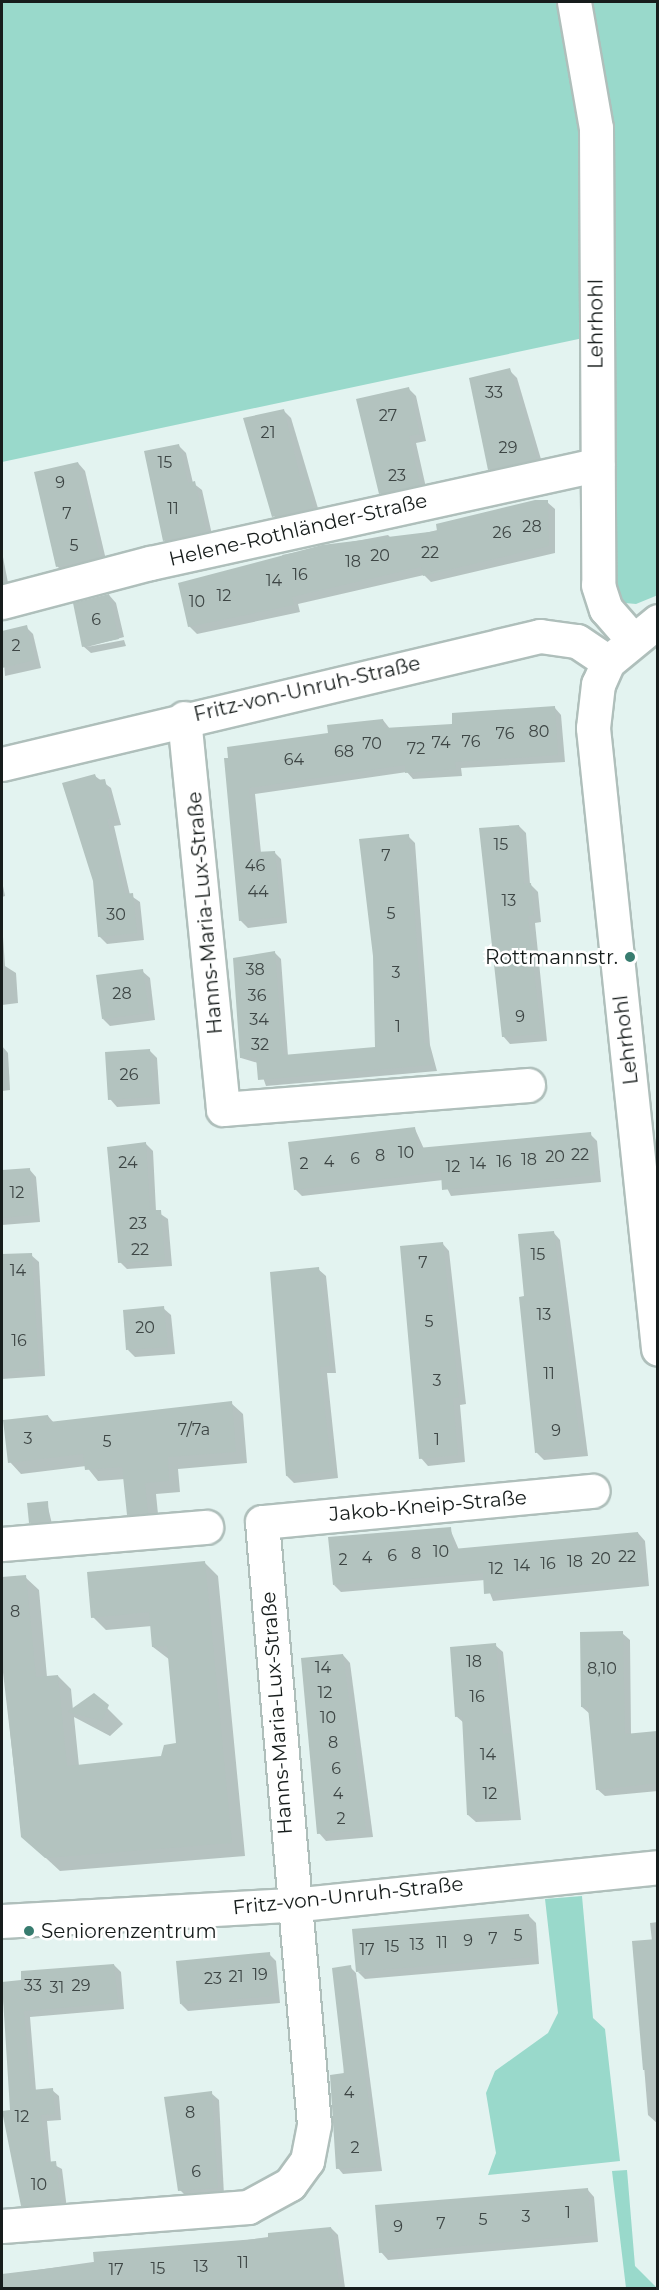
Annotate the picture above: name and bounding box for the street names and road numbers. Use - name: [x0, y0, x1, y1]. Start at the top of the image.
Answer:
- street label: Lehrhohl: [584, 279, 608, 369]
- street label: Helene-Rothländer-Straße: [167, 489, 429, 571]
- street label: Fritz-von-Unruh-Straße: [191, 651, 423, 727]
- street label: Hanns-Maria-Lux-Straße: [182, 791, 228, 1035]
- street label: Lehrhohl: [609, 994, 643, 1086]
- street label: Jakob-Kneip-Straße: [328, 1485, 528, 1527]
- street label: Hanns-Maria-Lux-Straße: [257, 1591, 297, 1835]
- street label: Fritz-von-Unruh-Straße: [232, 1872, 464, 1920]

